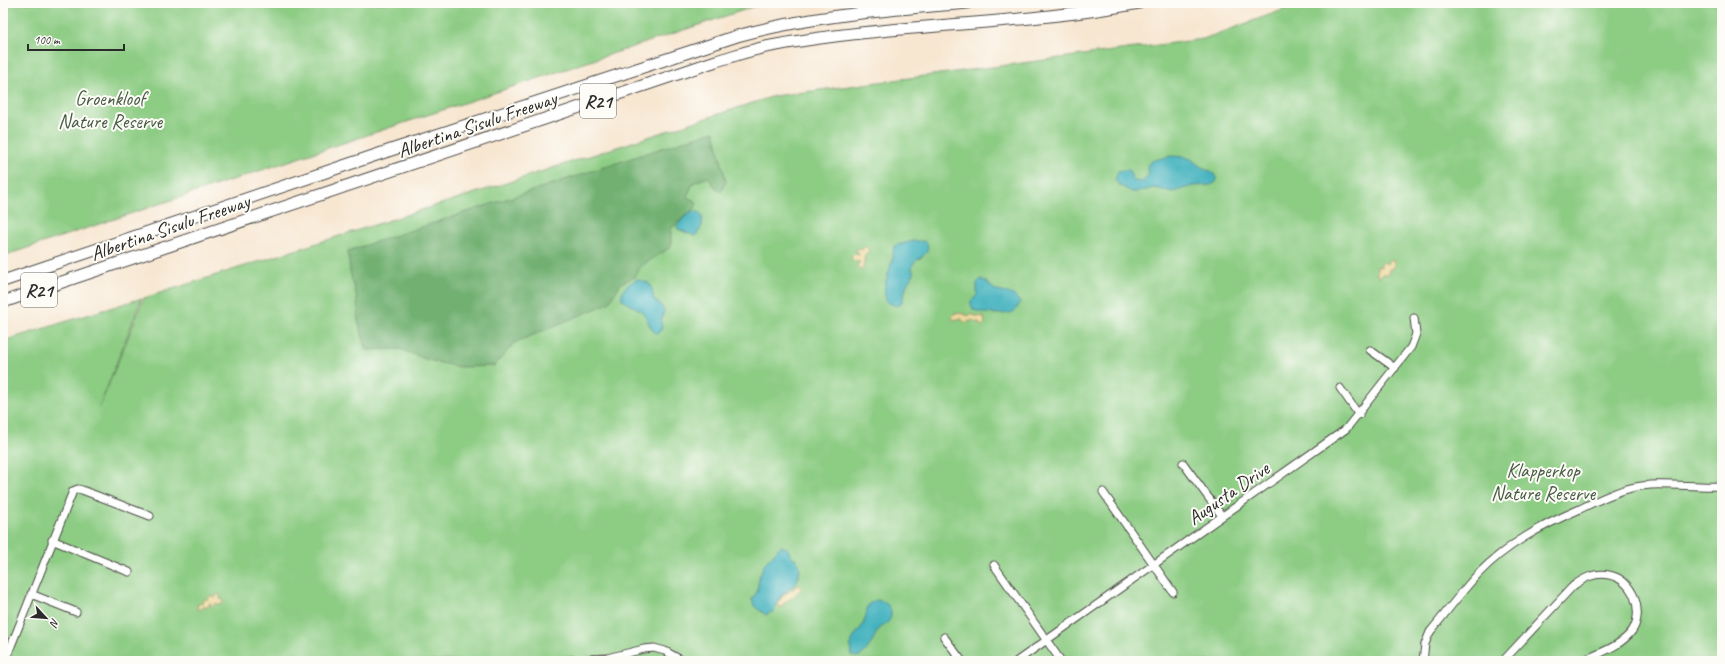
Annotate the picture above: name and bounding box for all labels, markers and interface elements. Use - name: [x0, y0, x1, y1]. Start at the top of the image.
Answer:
- scale bar: [28, 26, 124, 52]
- text: 100 m: [34, 32, 61, 48]
- road number: R21: [580, 84, 616, 118]
- street label: Albertina Sisulu Freeway: [394, 85, 562, 163]
- park label: Groenkloof Nature Reserve: [58, 86, 163, 134]
- street label: Albertina Sisulu Freeway: [87, 188, 255, 266]
- road number: R21: [21, 273, 57, 307]
- street label: Augusta Drive: [1183, 455, 1275, 531]
- park label: Klapperkop Nature Reserve: [1491, 458, 1596, 506]
- north arrow: [26, 598, 66, 638]
- text: N: [46, 616, 63, 630]

